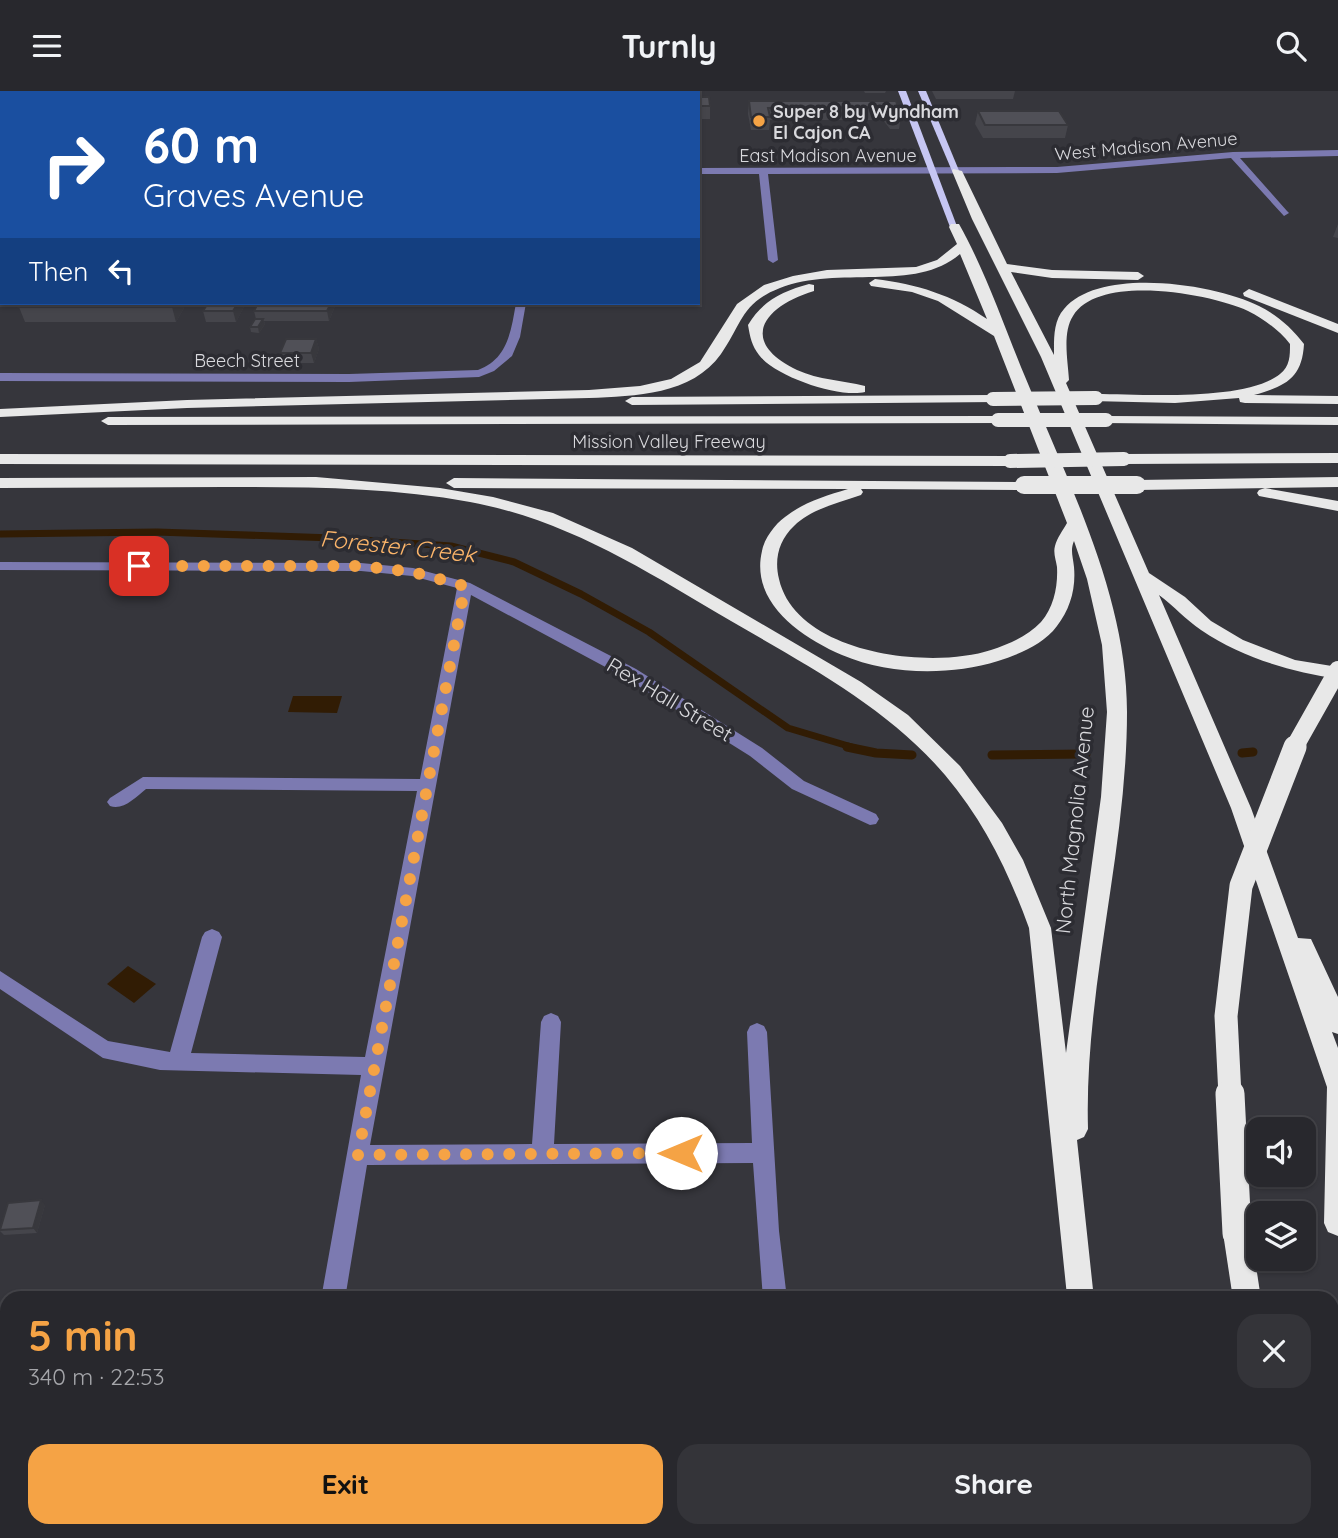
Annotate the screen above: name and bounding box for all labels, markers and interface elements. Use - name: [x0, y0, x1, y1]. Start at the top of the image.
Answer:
- text: Turnly: [622, 26, 716, 66]
- icon: menu: [28, 27, 66, 65]
- icon: search: [1272, 27, 1310, 65]
- place label: Super 8 by Wyndham El Cajon CA: [773, 100, 959, 144]
- marker: Super 8 by Wyndham El Cajon CA: [751, 113, 767, 129]
- text: 60 m: [143, 114, 259, 175]
- icon: right: [28, 119, 119, 210]
- street label: West Madison Avenue: [1054, 127, 1238, 165]
- street label: East Madison Avenue: [739, 144, 917, 167]
- text: Graves Avenue: [143, 175, 364, 215]
- icon: left: [102, 252, 140, 290]
- text: Then: [28, 255, 88, 288]
- street label: Beech Street: [194, 349, 300, 372]
- street label: Mission Valley Freeway: [572, 430, 766, 453]
- water label: Forester Creek: [319, 523, 479, 569]
- pin: [109, 536, 169, 596]
- icon: arrive: [120, 547, 158, 585]
- street label: Rex Hall Street: [602, 651, 738, 747]
- street label: North Magnolia Avenue: [1049, 705, 1099, 935]
- position arrow: [644, 1116, 718, 1190]
- map controls: [1246, 1117, 1316, 1271]
- button: sound: [1246, 1117, 1316, 1187]
- button: layers: [1246, 1201, 1316, 1271]
- text: 5 min: [28, 1309, 138, 1362]
- button: close: [1237, 1314, 1311, 1388]
- text: 340 m · 22:53: [28, 1362, 165, 1391]
- button: Exit: [28, 1444, 663, 1524]
- button: Share: [677, 1444, 1311, 1524]

